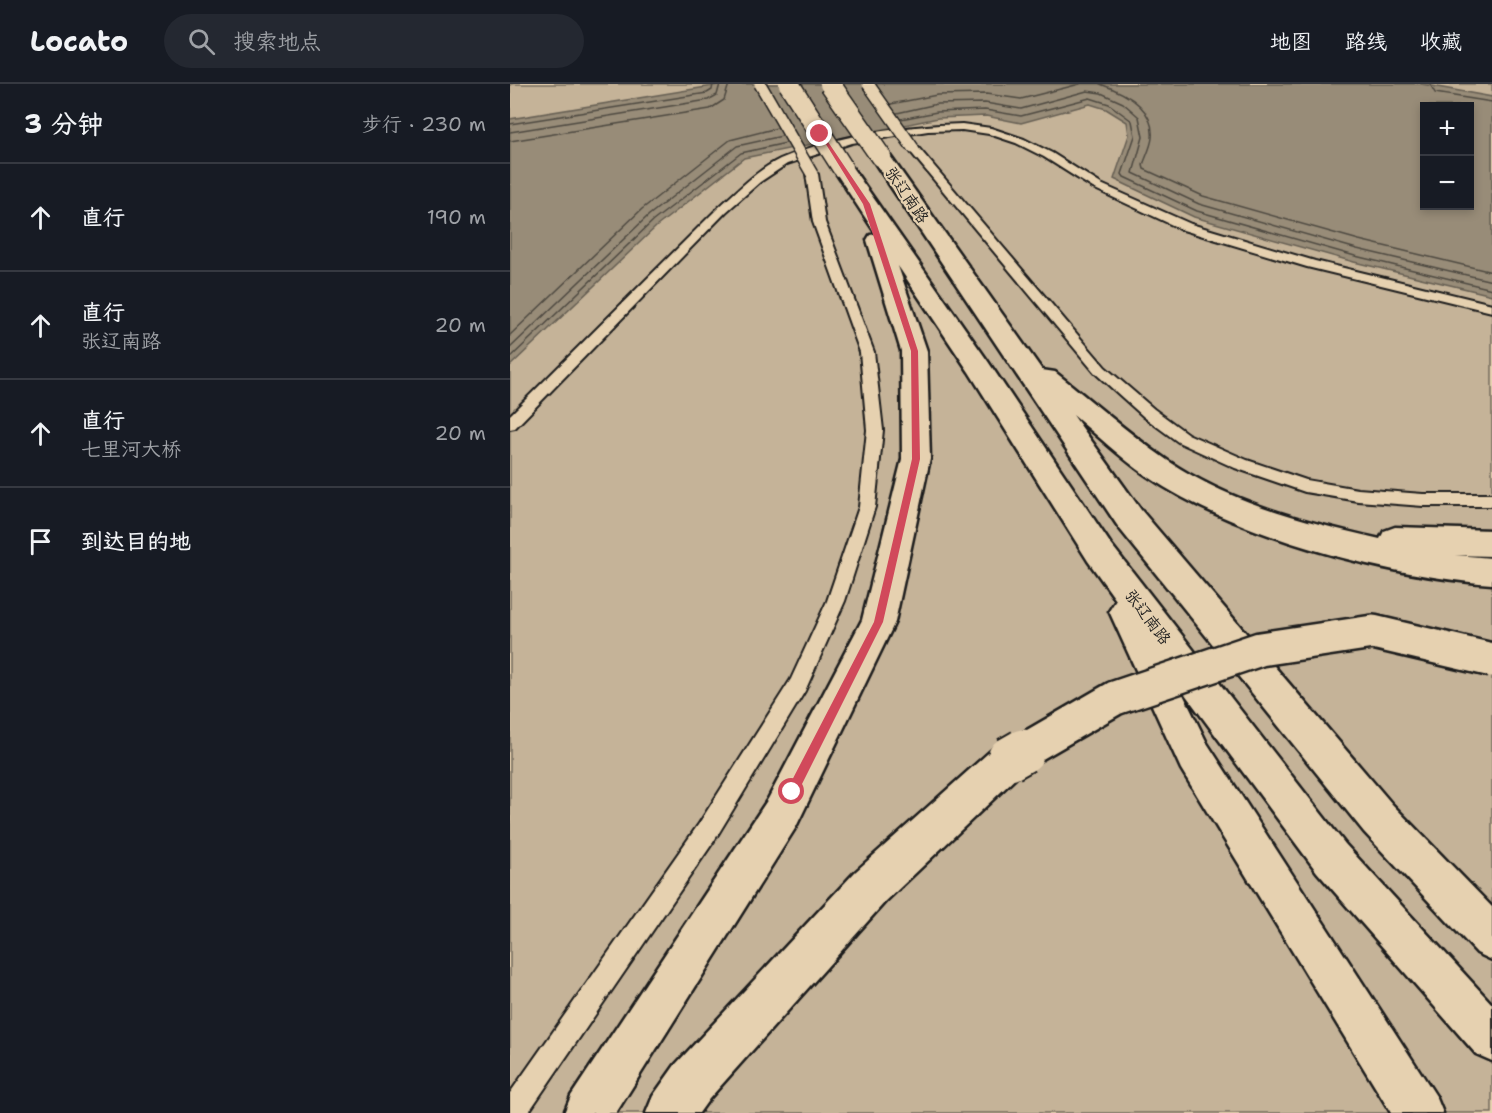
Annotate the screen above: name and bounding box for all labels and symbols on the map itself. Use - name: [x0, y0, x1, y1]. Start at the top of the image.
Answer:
- route end: [806, 120, 832, 146]
- street label: 张辽南路: [880, 163, 934, 227]
- street label: 张辽南路: [1120, 585, 1176, 649]
- route start: [778, 778, 804, 804]

